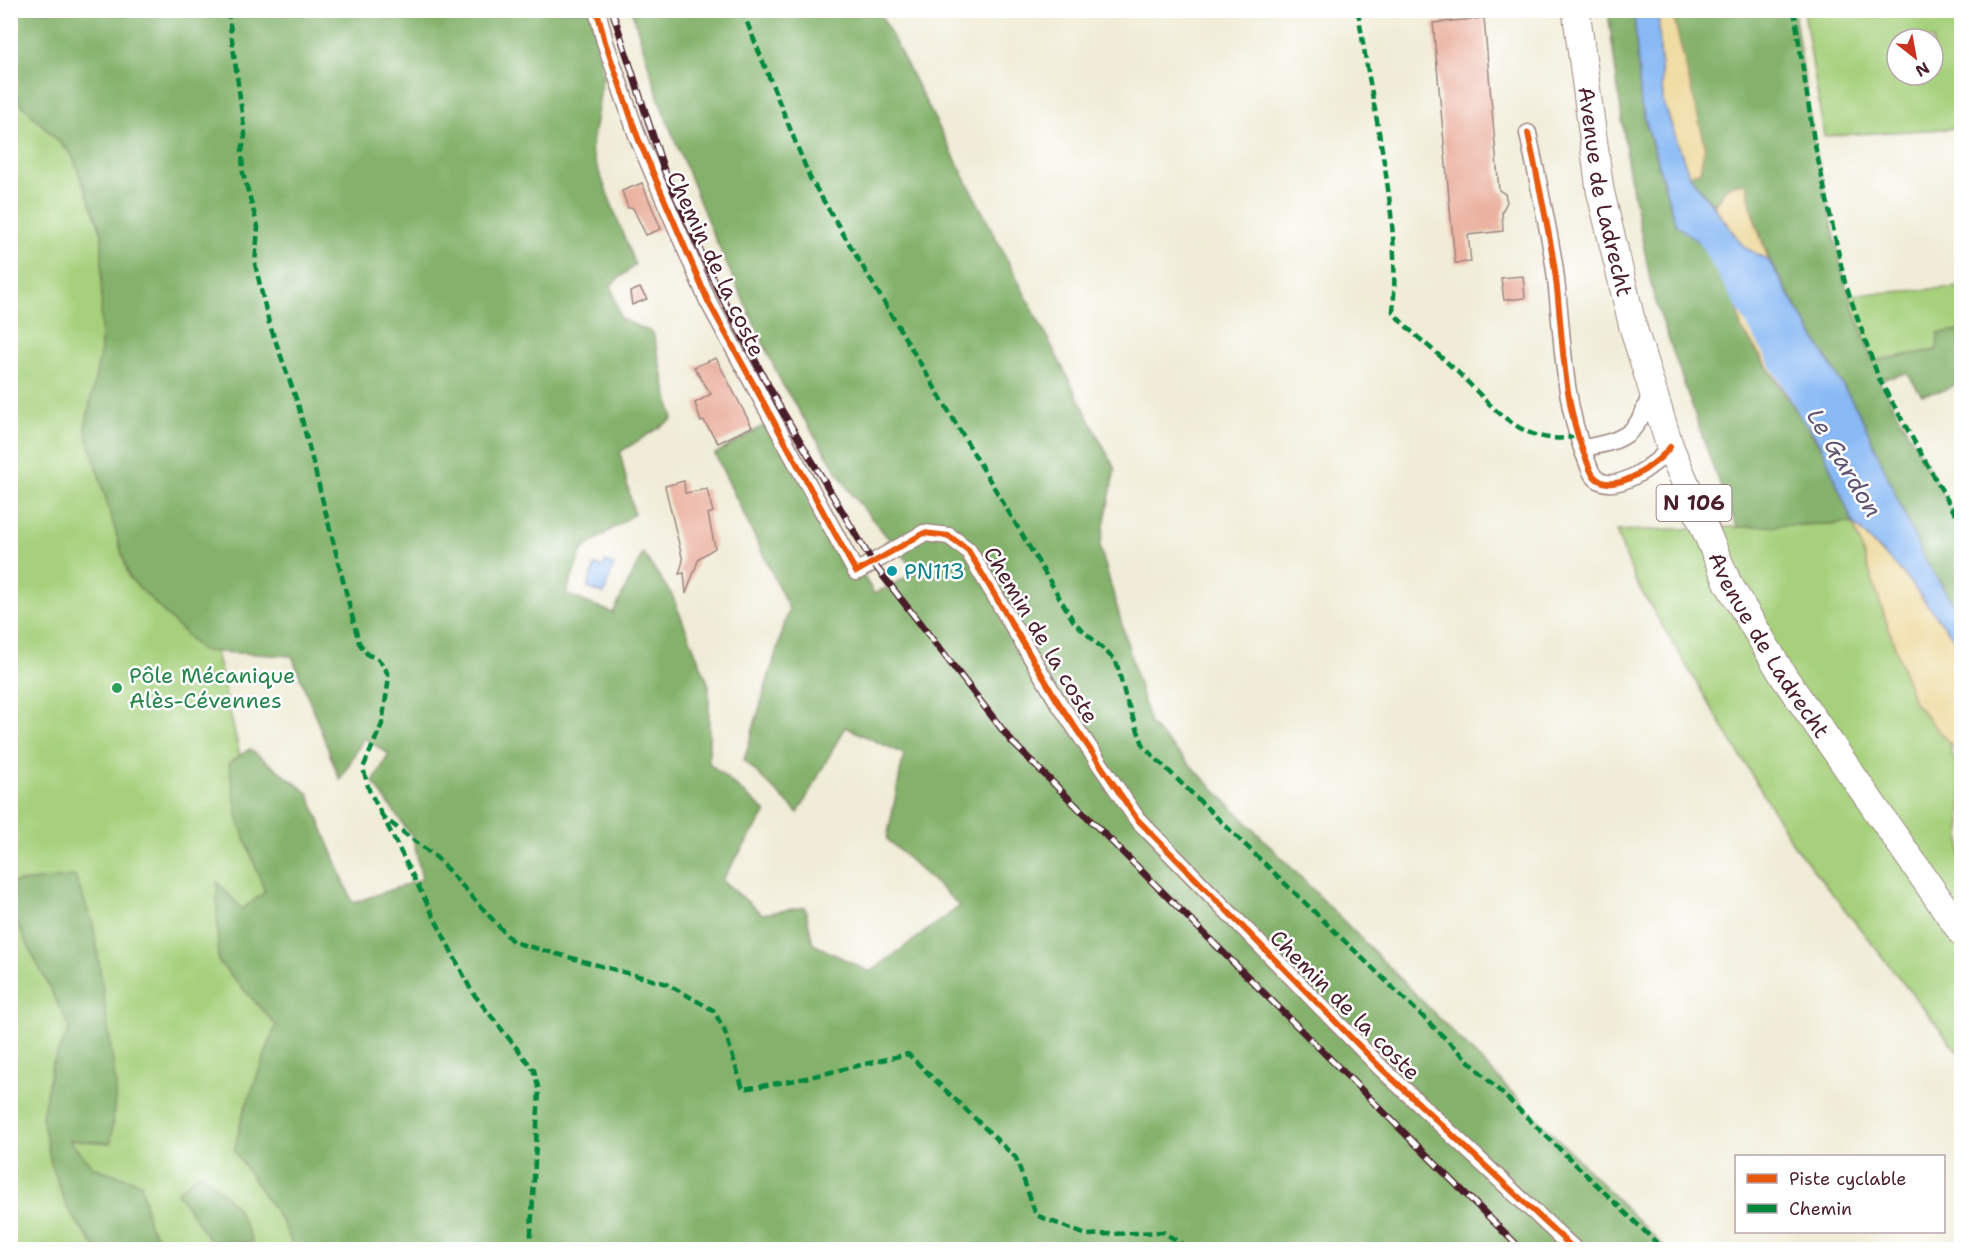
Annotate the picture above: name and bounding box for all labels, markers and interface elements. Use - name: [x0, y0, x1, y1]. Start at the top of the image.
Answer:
- north arrow: [1885, 27, 1945, 87]
- text: N: [1912, 57, 1933, 82]
- street label: Avenue de Ladrecht: [1572, 85, 1640, 299]
- street label: Chemin de la coste: [660, 167, 772, 361]
- water label: Le Gardon: [1799, 402, 1889, 524]
- road number: N 106: [1656, 485, 1732, 521]
- street label: Chemin de la coste: [977, 541, 1105, 729]
- street label: Avenue de Ladrecht: [1702, 547, 1837, 744]
- place label: PN113: [904, 557, 965, 586]
- marker: PN113: [885, 564, 899, 578]
- place label: Pôle Mécanique Alès-Cévennes: [129, 661, 296, 715]
- marker: Pôle Mécanique Alès-Cévennes: [110, 681, 124, 695]
- street label: Chemin de la coste: [1264, 924, 1426, 1086]
- legend: [1735, 1155, 1945, 1233]
- text: Piste cyclable: [1789, 1167, 1906, 1191]
- text: Chemin: [1789, 1197, 1852, 1221]

